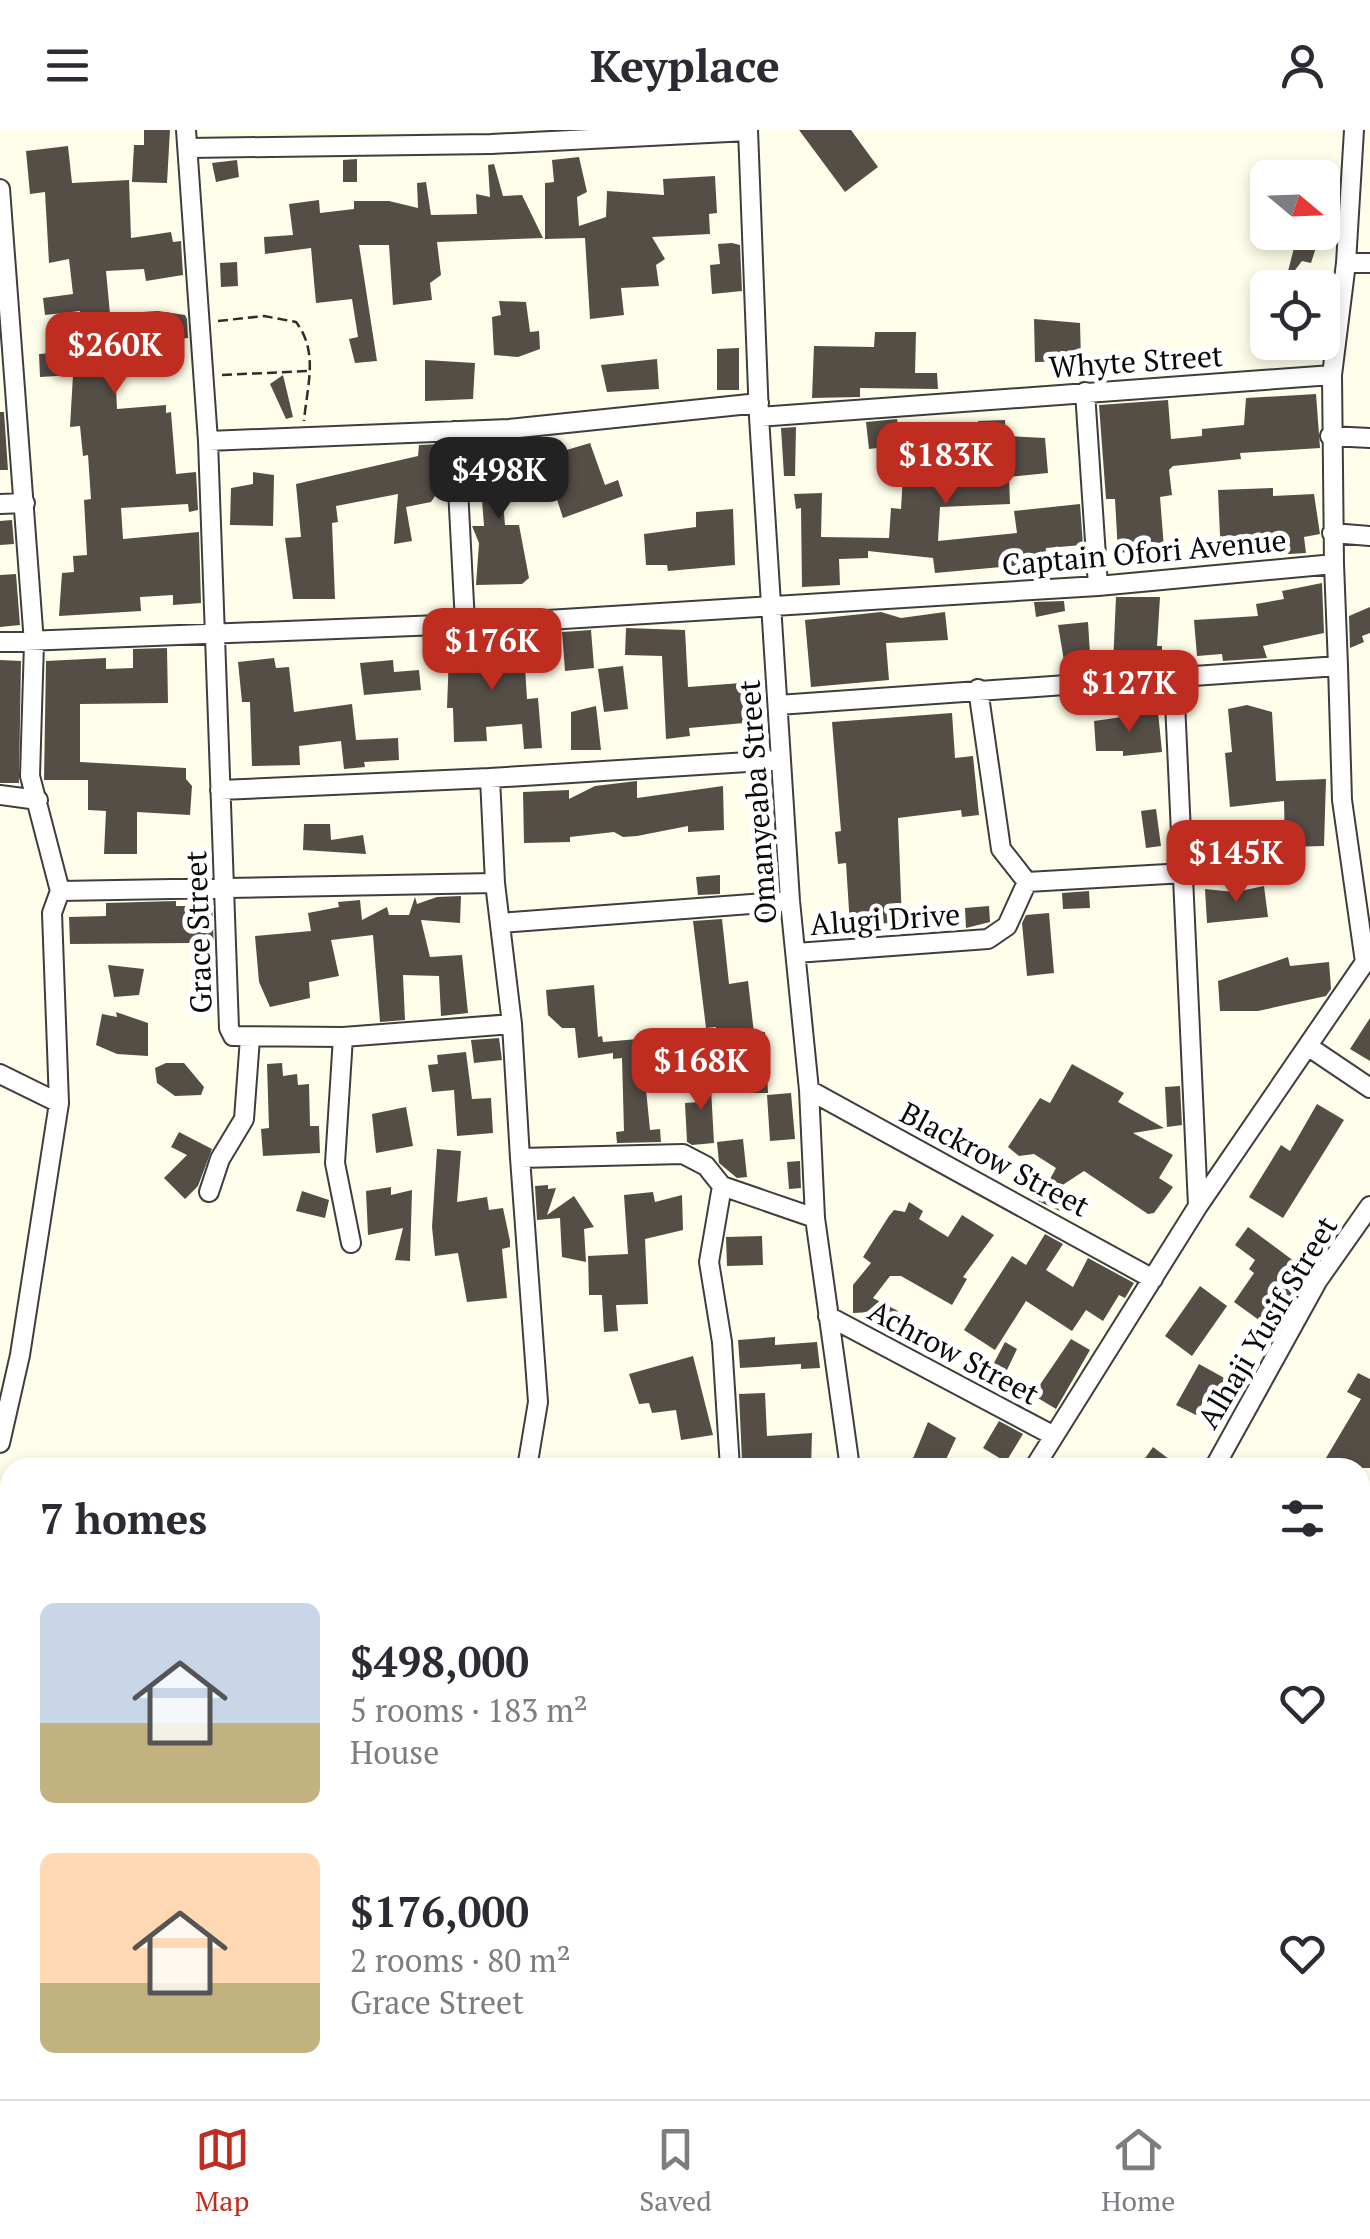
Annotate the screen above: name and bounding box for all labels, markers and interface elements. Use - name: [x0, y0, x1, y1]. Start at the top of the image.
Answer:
- text: Keyplace: [590, 35, 780, 95]
- icon: menu: [40, 38, 95, 93]
- icon: person: [1275, 38, 1330, 93]
- north arrow: [1250, 160, 1340, 250]
- map controls: [1250, 160, 1340, 360]
- button: locate: [1250, 270, 1340, 360]
- pin: $260K: [45, 312, 185, 397]
- text: $260K: [67, 323, 163, 365]
- street label: Whyte Street: [1048, 335, 1224, 387]
- pin: $183K: [876, 422, 1016, 507]
- text: $183K: [898, 433, 994, 475]
- pin: $498K: [429, 437, 569, 522]
- text: $498K: [451, 448, 547, 490]
- street label: Captain Ofori Avenue: [1000, 520, 1288, 584]
- pin: $176K: [422, 608, 562, 693]
- text: $176K: [444, 619, 540, 661]
- pin: $127K: [1059, 650, 1199, 735]
- text: $127K: [1081, 661, 1177, 703]
- street label: Omanyeaba Street: [729, 679, 785, 925]
- pin: $145K: [1166, 820, 1306, 905]
- text: $145K: [1188, 831, 1284, 873]
- street label: Grace Street: [175, 850, 221, 1014]
- street label: Alugi Drive: [809, 894, 961, 944]
- pin: $168K: [631, 1028, 771, 1113]
- text: $168K: [653, 1039, 749, 1081]
- street label: Blackrow Street: [893, 1092, 1097, 1226]
- street label: Alhaji Yusif Street: [1188, 1208, 1346, 1436]
- street label: Achrow Street: [862, 1290, 1046, 1414]
- text: 7 homes: [40, 1490, 207, 1546]
- icon: filters: [1275, 1491, 1330, 1546]
- text: $498,000: [350, 1633, 529, 1689]
- icon: home: [120, 1643, 240, 1763]
- icon: heart: [1275, 1676, 1330, 1731]
- text: 5 rooms · 183 m²: [350, 1689, 588, 1731]
- text: House: [350, 1731, 439, 1773]
- text: $176,000: [350, 1883, 529, 1939]
- icon: home: [120, 1893, 240, 2013]
- icon: heart: [1275, 1926, 1330, 1981]
- text: 2 rooms · 80 m²: [350, 1939, 571, 1981]
- text: Grace Street: [350, 1981, 524, 2023]
- tab: Map: [195, 2122, 250, 2219]
- tab: Saved: [639, 2122, 712, 2219]
- tab: Home: [1101, 2122, 1175, 2219]

